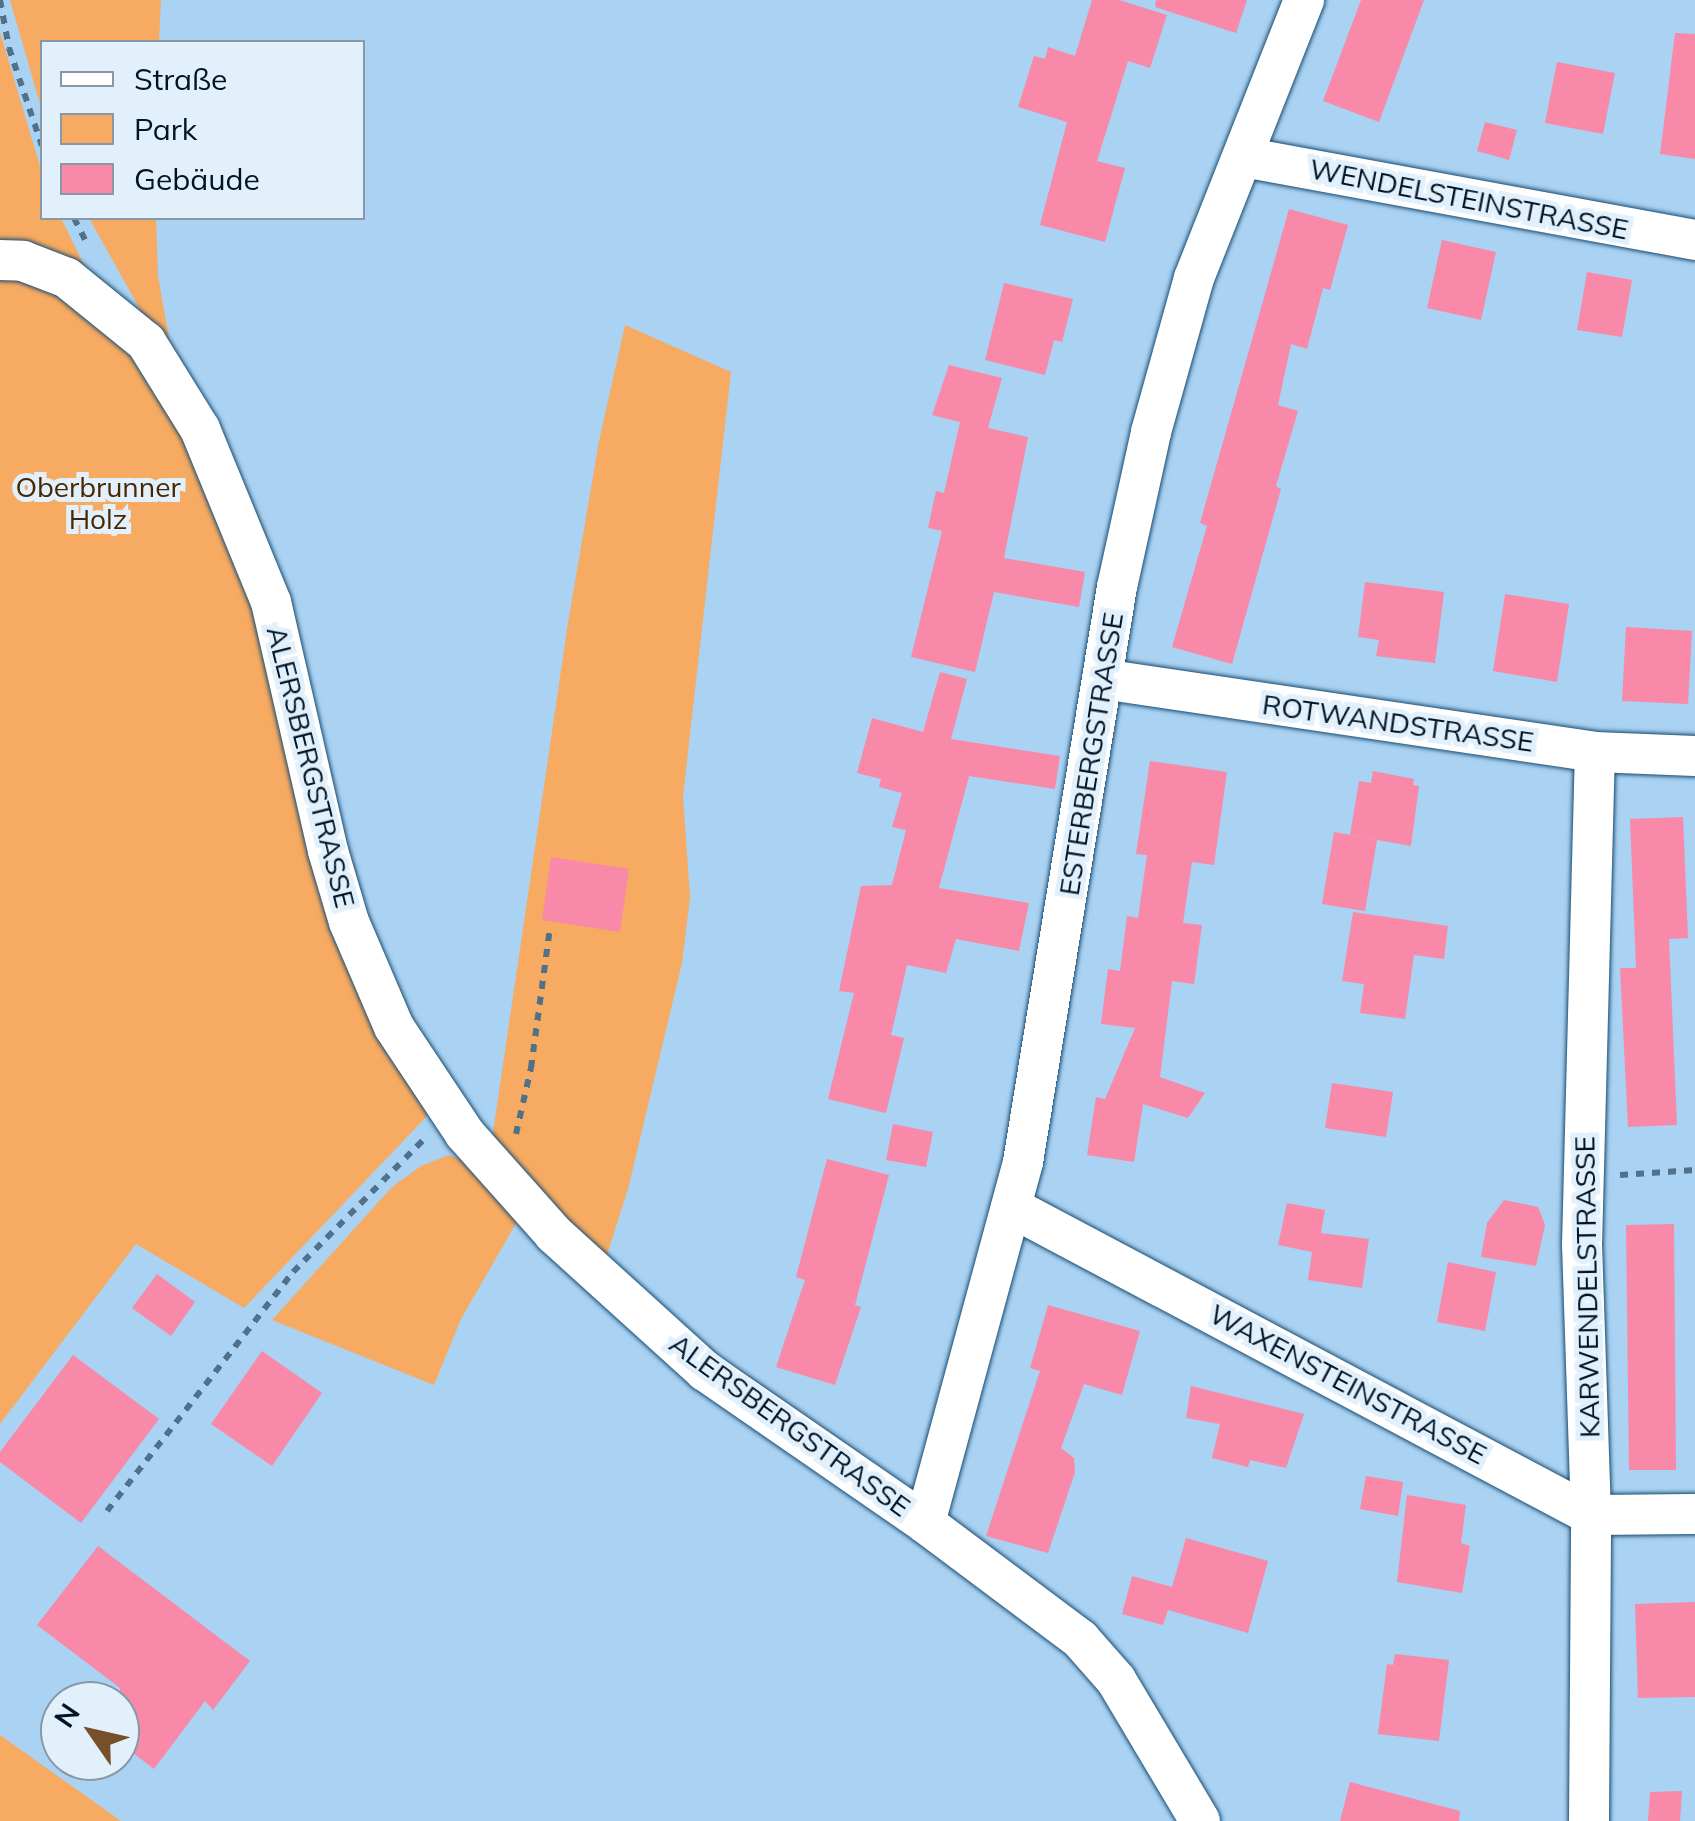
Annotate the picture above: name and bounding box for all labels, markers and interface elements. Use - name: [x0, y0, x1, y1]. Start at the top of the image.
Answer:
- legend: [40, 40, 365, 220]
- text: Straße: [134, 60, 227, 98]
- text: Park: [134, 110, 197, 148]
- street label: WENDELSTEINSTRASSE: [1307, 152, 1631, 246]
- text: Gebäude: [134, 160, 260, 198]
- park label: Oberbrunner Holz: [15, 470, 181, 536]
- street label: ESTERBERGSTRASSE: [1052, 610, 1130, 898]
- street label: ALERSBERGSTRASSE: [260, 623, 362, 911]
- street label: ROTWANDSTRASSE: [1260, 687, 1536, 759]
- street label: KARWENDELSTRASSE: [1568, 1136, 1606, 1438]
- street label: WAXENSTEINSTRASSE: [1204, 1297, 1492, 1471]
- street label: ALERSBERGSTRASSE: [663, 1326, 917, 1524]
- north arrow: [40, 1681, 140, 1781]
- text: N: [46, 1697, 87, 1734]

